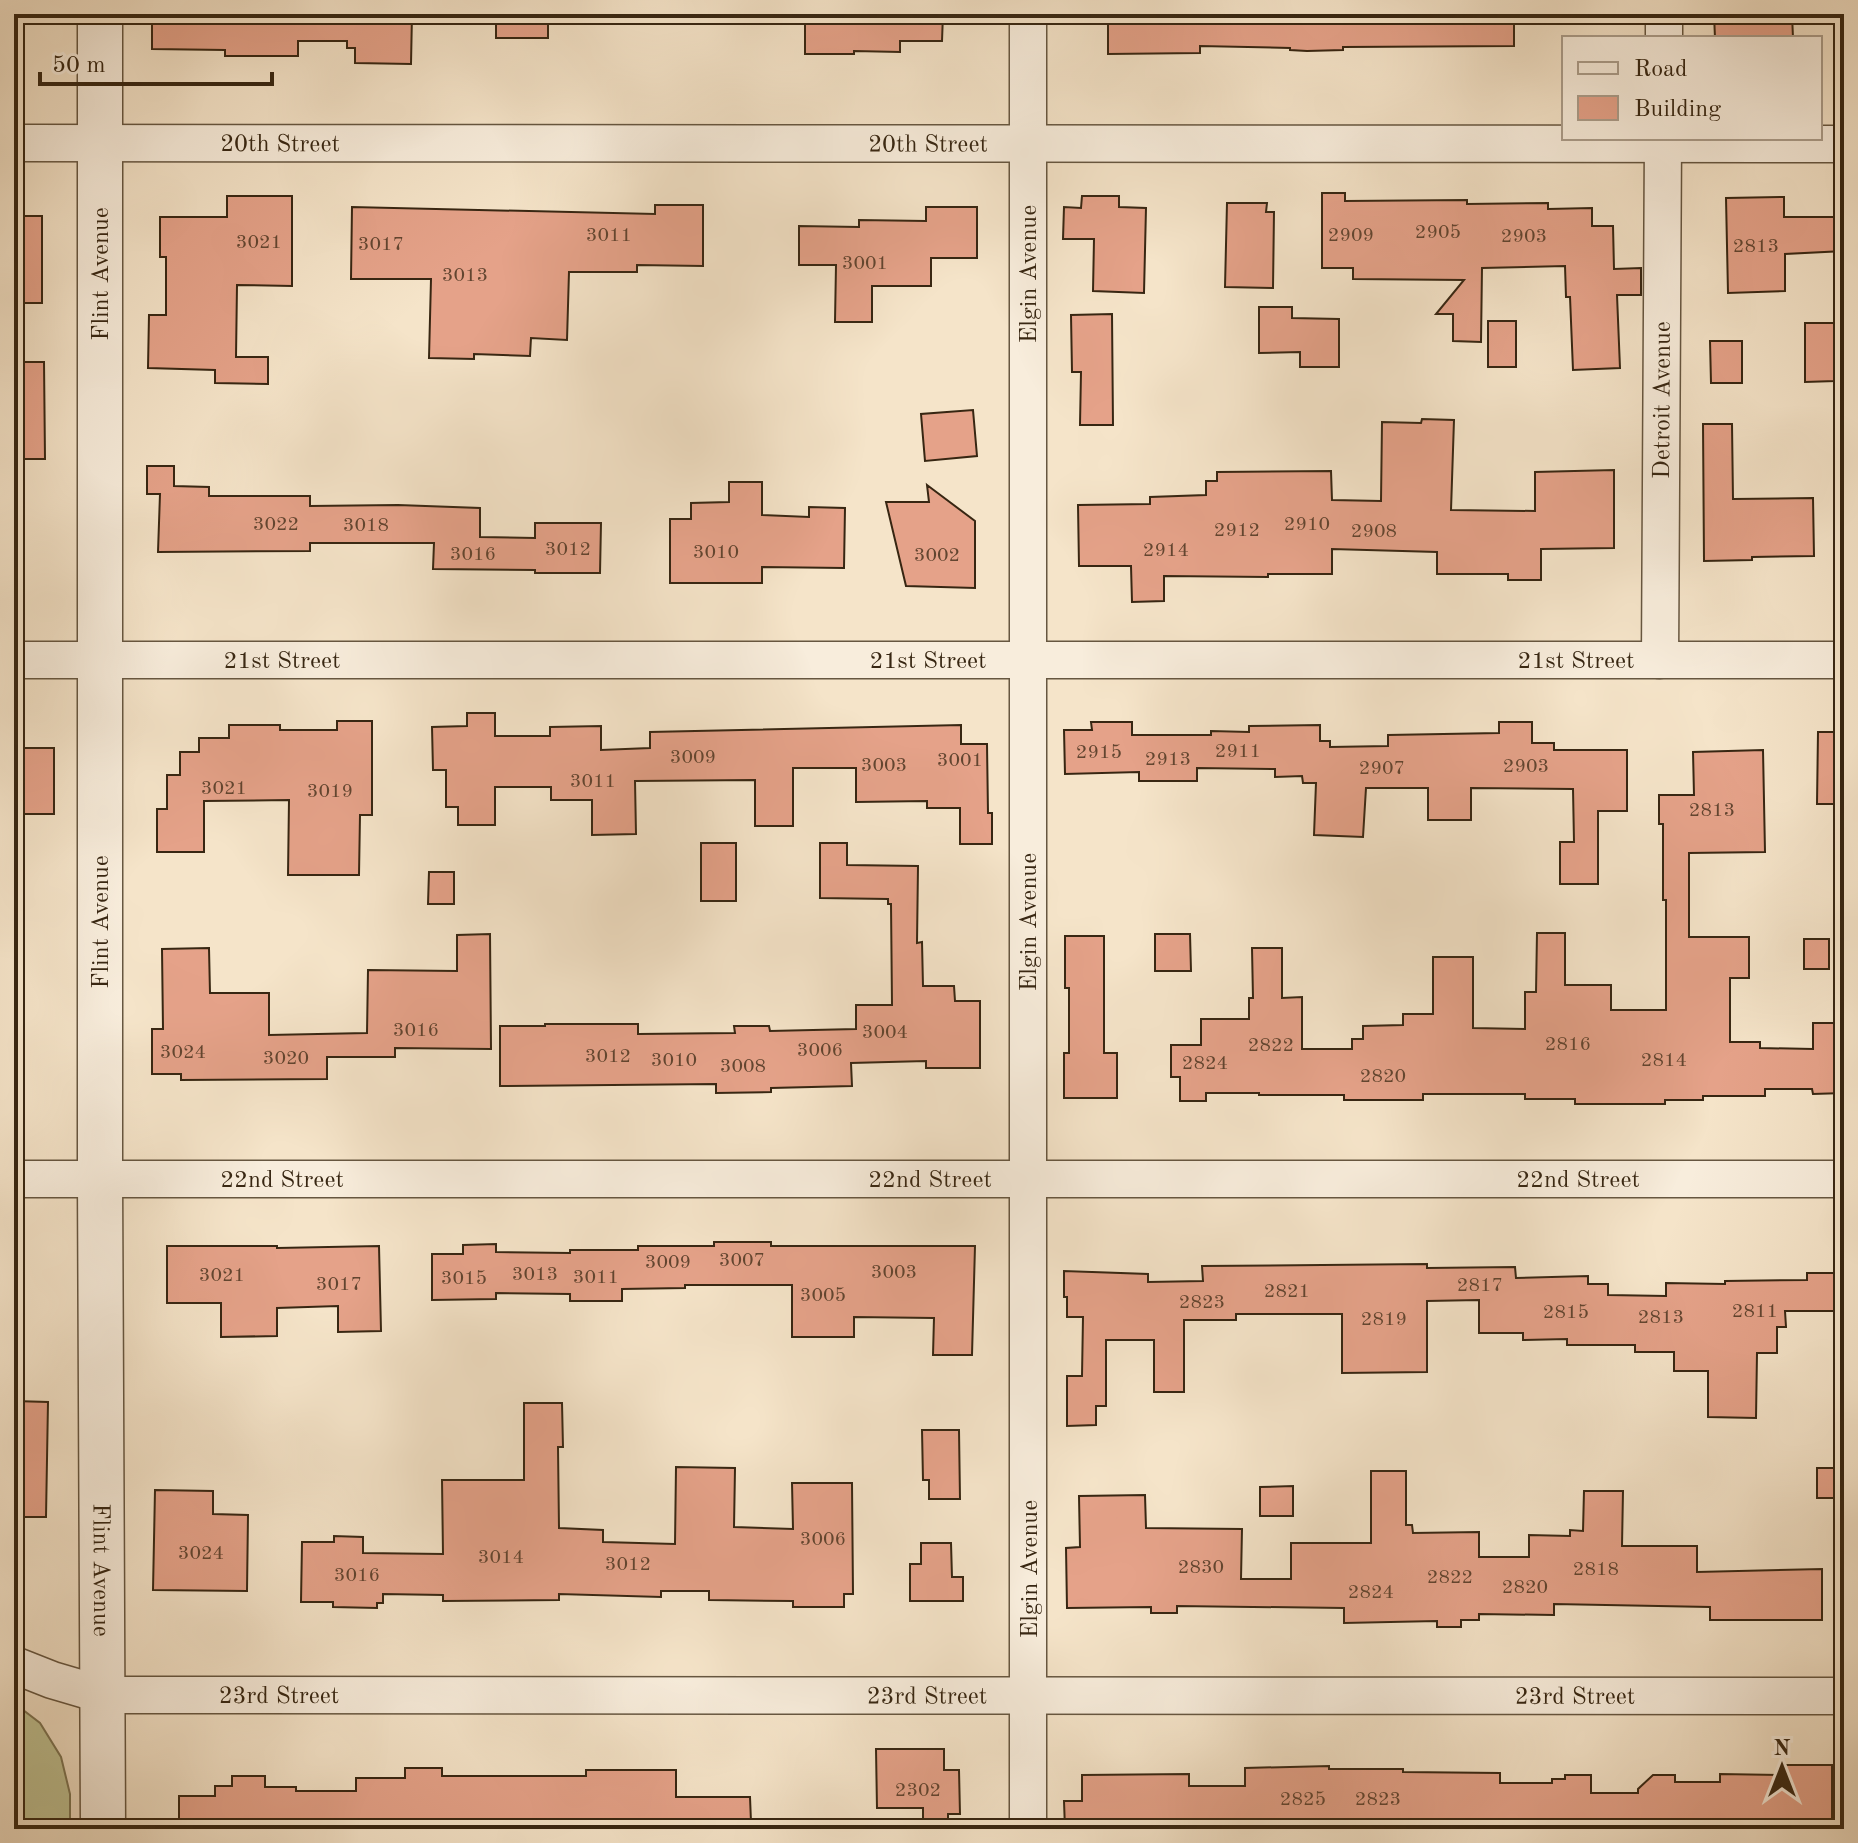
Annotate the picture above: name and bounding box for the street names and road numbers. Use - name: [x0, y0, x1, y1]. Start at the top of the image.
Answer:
- street label: 20th Street: [220, 133, 340, 157]
- street label: 20th Street: [868, 133, 988, 158]
- street label: Elgin Avenue: [1018, 205, 1042, 343]
- street label: Flint Avenue: [90, 207, 114, 341]
- street label: Detroit Avenue: [1651, 321, 1676, 479]
- street label: 21st Street: [223, 650, 341, 674]
- street label: 21st Street: [869, 650, 987, 674]
- street label: 21st Street: [1517, 650, 1635, 674]
- street label: Elgin Avenue: [1018, 853, 1042, 991]
- street label: Flint Avenue: [90, 855, 114, 989]
- street label: 22nd Street: [220, 1169, 344, 1193]
- street label: 22nd Street: [868, 1169, 992, 1193]
- street label: 22nd Street: [1516, 1169, 1640, 1193]
- street label: Elgin Avenue: [1019, 1500, 1043, 1638]
- street label: Flint Avenue: [87, 1503, 112, 1637]
- street label: 23rd Street: [219, 1685, 339, 1709]
- street label: 23rd Street: [867, 1685, 987, 1710]
- street label: 23rd Street: [1515, 1686, 1635, 1710]

